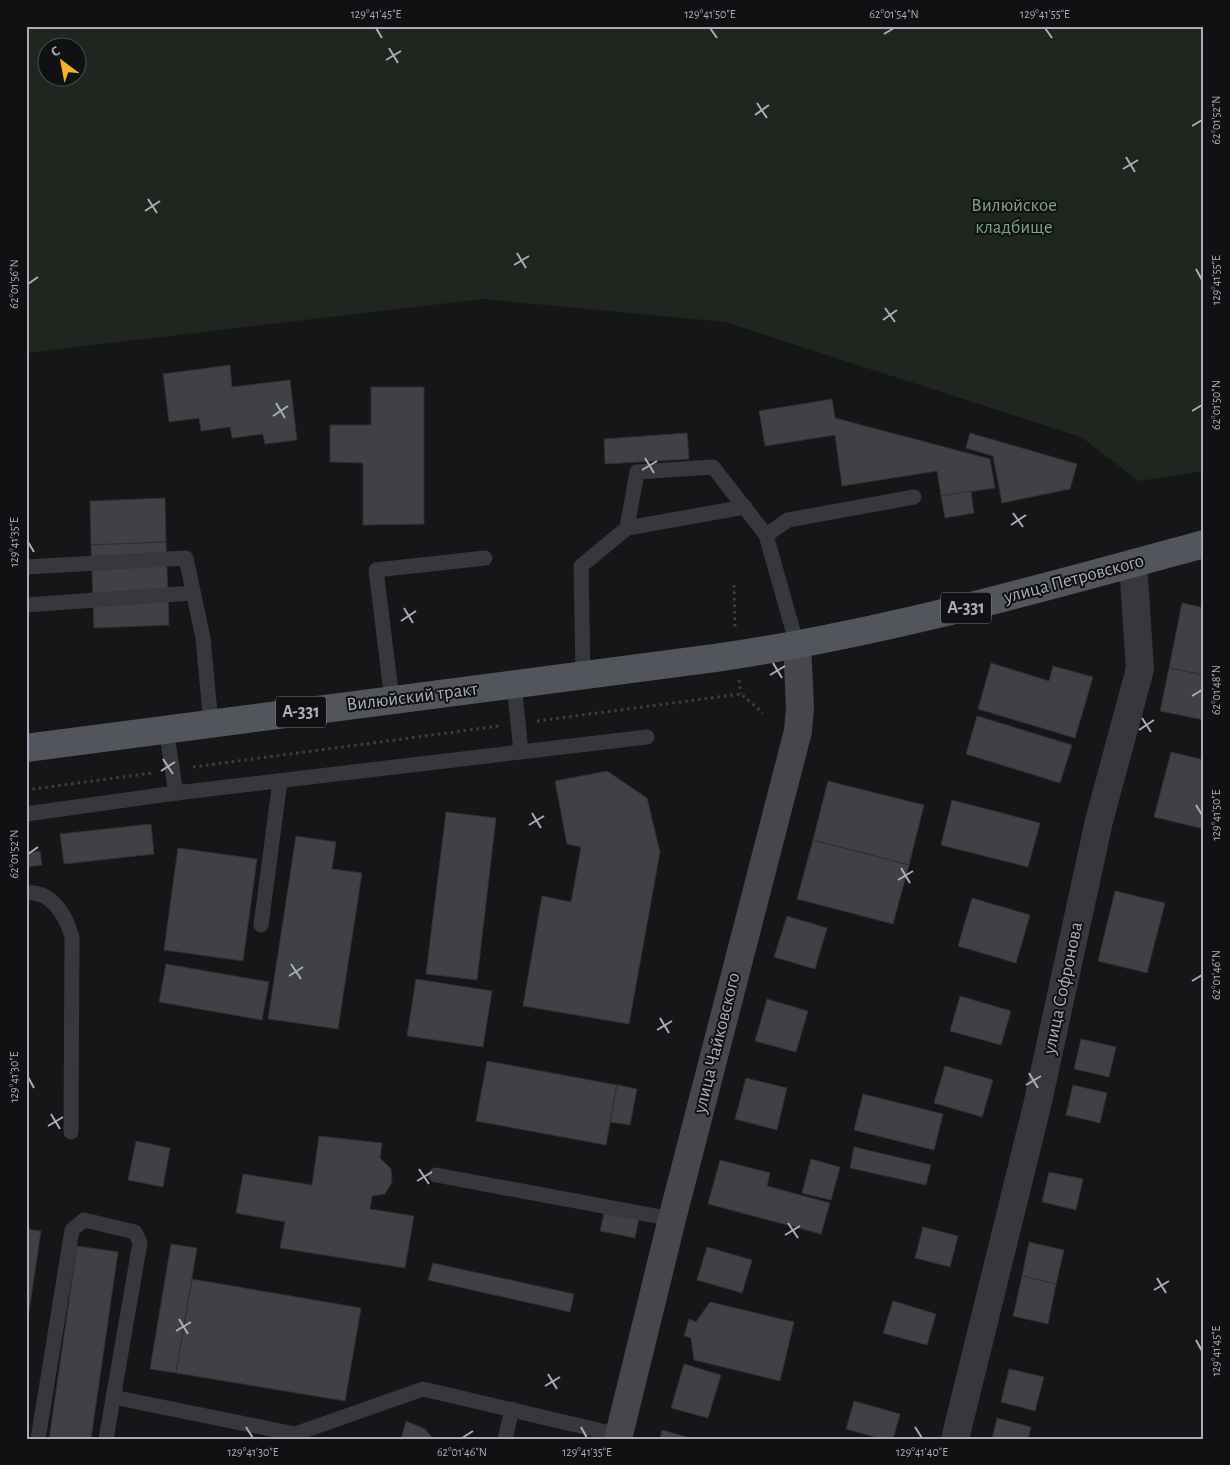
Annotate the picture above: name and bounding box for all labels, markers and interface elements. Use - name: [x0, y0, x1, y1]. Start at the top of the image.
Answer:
- text: 129°41'45"E: [351, 8, 401, 20]
- text: 129°41'50"E: [684, 8, 736, 20]
- text: 62°01'54"N: [869, 8, 919, 20]
- text: 129°41'55"E: [1020, 8, 1070, 20]
- north arrow: [38, 38, 88, 88]
- text: С: [49, 44, 63, 60]
- text: 62°01'52"N: [1210, 95, 1222, 145]
- park label: Вилюйское кладбище: [971, 196, 1057, 237]
- text: 129°41'55"E: [1210, 255, 1222, 305]
- text: 62°01'56"N: [8, 259, 20, 309]
- text: 62°01'50"N: [1210, 380, 1222, 430]
- text: 129°41'35"E: [8, 517, 20, 567]
- street label: улица Петровского: [1001, 551, 1146, 607]
- road number: А-331: [941, 592, 991, 624]
- text: 62°01'48"N: [1210, 665, 1222, 715]
- street label: Вилюйский тракт: [345, 680, 479, 714]
- road number: А-331: [276, 696, 326, 728]
- text: 129°41'50"E: [1210, 789, 1222, 841]
- text: 62°01'52"N: [8, 829, 20, 879]
- street label: улица Софронова: [1040, 920, 1086, 1057]
- text: 62°01'46"N: [1210, 950, 1222, 1000]
- street label: улица Чайковского: [690, 971, 744, 1116]
- text: 129°41'30"E: [8, 1051, 20, 1103]
- text: 129°41'45"E: [1210, 1326, 1222, 1376]
- text: 129°41'30"E: [227, 1446, 279, 1458]
- text: 62°01'46"N: [437, 1446, 487, 1458]
- text: 129°41'35"E: [562, 1446, 612, 1458]
- text: 129°41'40"E: [896, 1446, 948, 1458]

